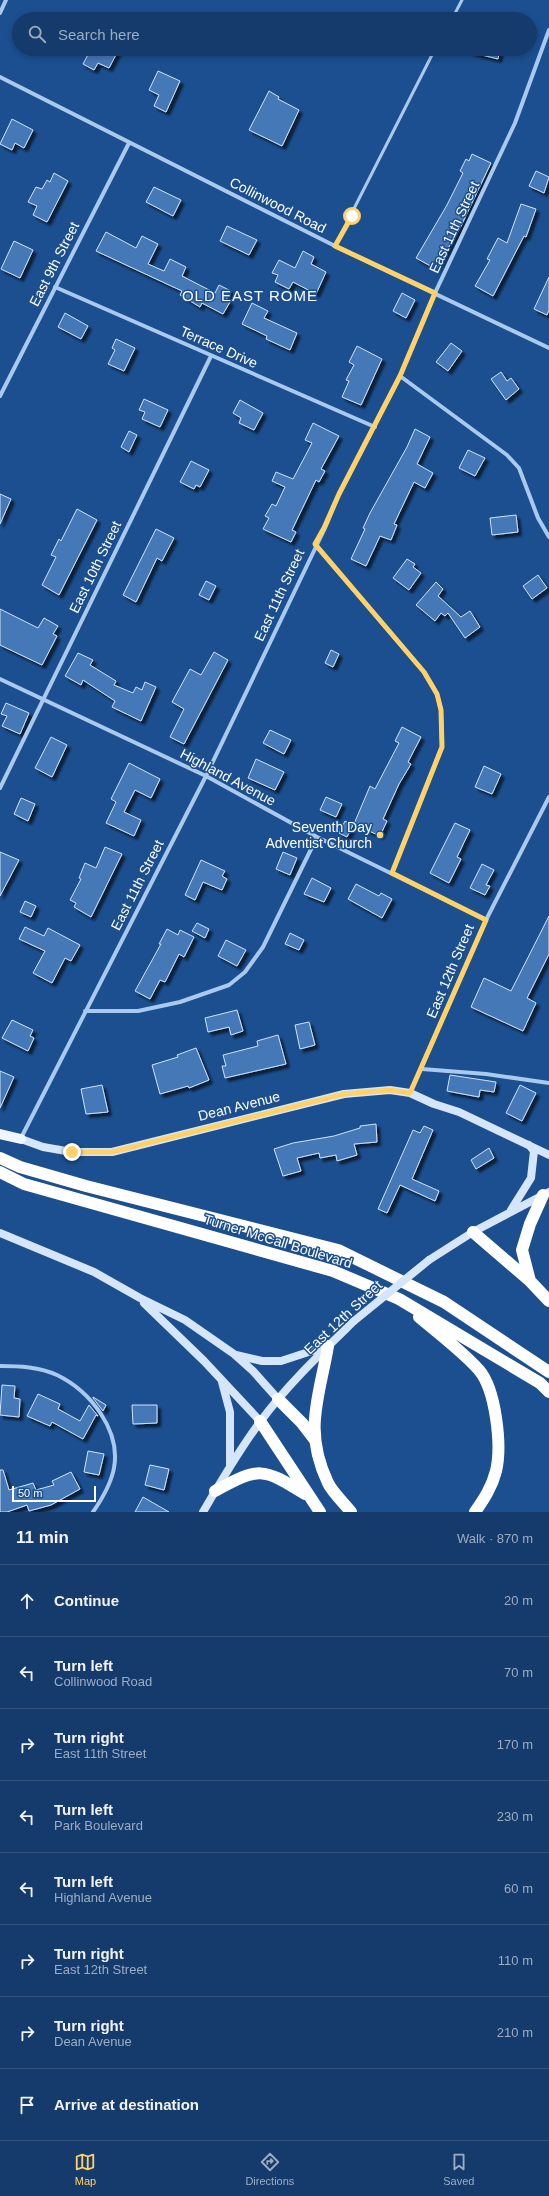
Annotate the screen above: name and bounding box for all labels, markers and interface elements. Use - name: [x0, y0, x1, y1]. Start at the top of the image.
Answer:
- search box: [12, 12, 537, 56]
- icon: search: [26, 23, 48, 45]
- text: Search here: [58, 26, 140, 43]
- street label: Collinwood Road: [227, 174, 329, 236]
- street label: East 11th Street: [426, 178, 482, 275]
- route start: [343, 207, 361, 225]
- street label: East 9th Street: [26, 219, 82, 309]
- district label: OLD EAST ROME: [182, 287, 318, 304]
- street label: Terrace Drive: [178, 323, 260, 371]
- street label: East 10th Street: [66, 518, 124, 616]
- street label: East 11th Street: [251, 546, 307, 643]
- street label: Highland Avenue: [178, 745, 279, 809]
- place label: Seventh Day Adventist Church: [265, 819, 372, 851]
- marker: Seventh Day Adventist Church: [375, 830, 385, 840]
- street label: East 11th Street: [107, 837, 167, 933]
- street label: East 12th Street: [423, 922, 477, 1020]
- street label: Dean Avenue: [196, 1088, 282, 1124]
- route end: [63, 1143, 81, 1161]
- street label: Turner McCall Boulevard: [202, 1211, 354, 1271]
- street label: East 12th Street: [301, 1277, 385, 1357]
- scale bar: [12, 1484, 96, 1503]
- text: 50 m: [18, 1487, 42, 1499]
- text: 11 min: [16, 1528, 69, 1547]
- text: Walk · 870 m: [457, 1531, 533, 1546]
- icon: ahead: [16, 1590, 38, 1612]
- text: Continue: [54, 1592, 119, 1609]
- text: 20 m: [504, 1593, 533, 1608]
- text: Turn left: [54, 1657, 113, 1674]
- icon: left: [16, 1662, 38, 1684]
- text: 70 m: [504, 1665, 533, 1680]
- text: Collinwood Road: [54, 1674, 152, 1689]
- text: Turn right: [54, 1729, 124, 1746]
- icon: right: [16, 1734, 38, 1756]
- text: 170 m: [497, 1737, 533, 1752]
- text: East 11th Street: [54, 1746, 146, 1761]
- text: Turn left: [54, 1801, 113, 1818]
- icon: left: [16, 1806, 38, 1828]
- text: 230 m: [497, 1809, 533, 1824]
- text: Park Boulevard: [54, 1818, 143, 1833]
- text: Turn left: [54, 1873, 113, 1890]
- icon: left: [16, 1878, 38, 1900]
- text: 60 m: [504, 1881, 533, 1896]
- text: Highland Avenue: [54, 1890, 152, 1905]
- text: Turn right: [54, 1945, 124, 1962]
- icon: right: [16, 1950, 38, 1972]
- text: 110 m: [498, 1953, 533, 1968]
- text: East 12th Street: [54, 1962, 147, 1977]
- text: Turn right: [54, 2017, 124, 2034]
- icon: right: [16, 2022, 38, 2044]
- text: 210 m: [497, 2025, 533, 2040]
- text: Dean Avenue: [54, 2034, 132, 2049]
- icon: arrive: [16, 2094, 38, 2116]
- text: Arrive at destination: [54, 2096, 199, 2113]
- tab: Map: [74, 2151, 96, 2187]
- tab: Directions: [245, 2151, 294, 2187]
- tab: Saved: [443, 2151, 474, 2187]

